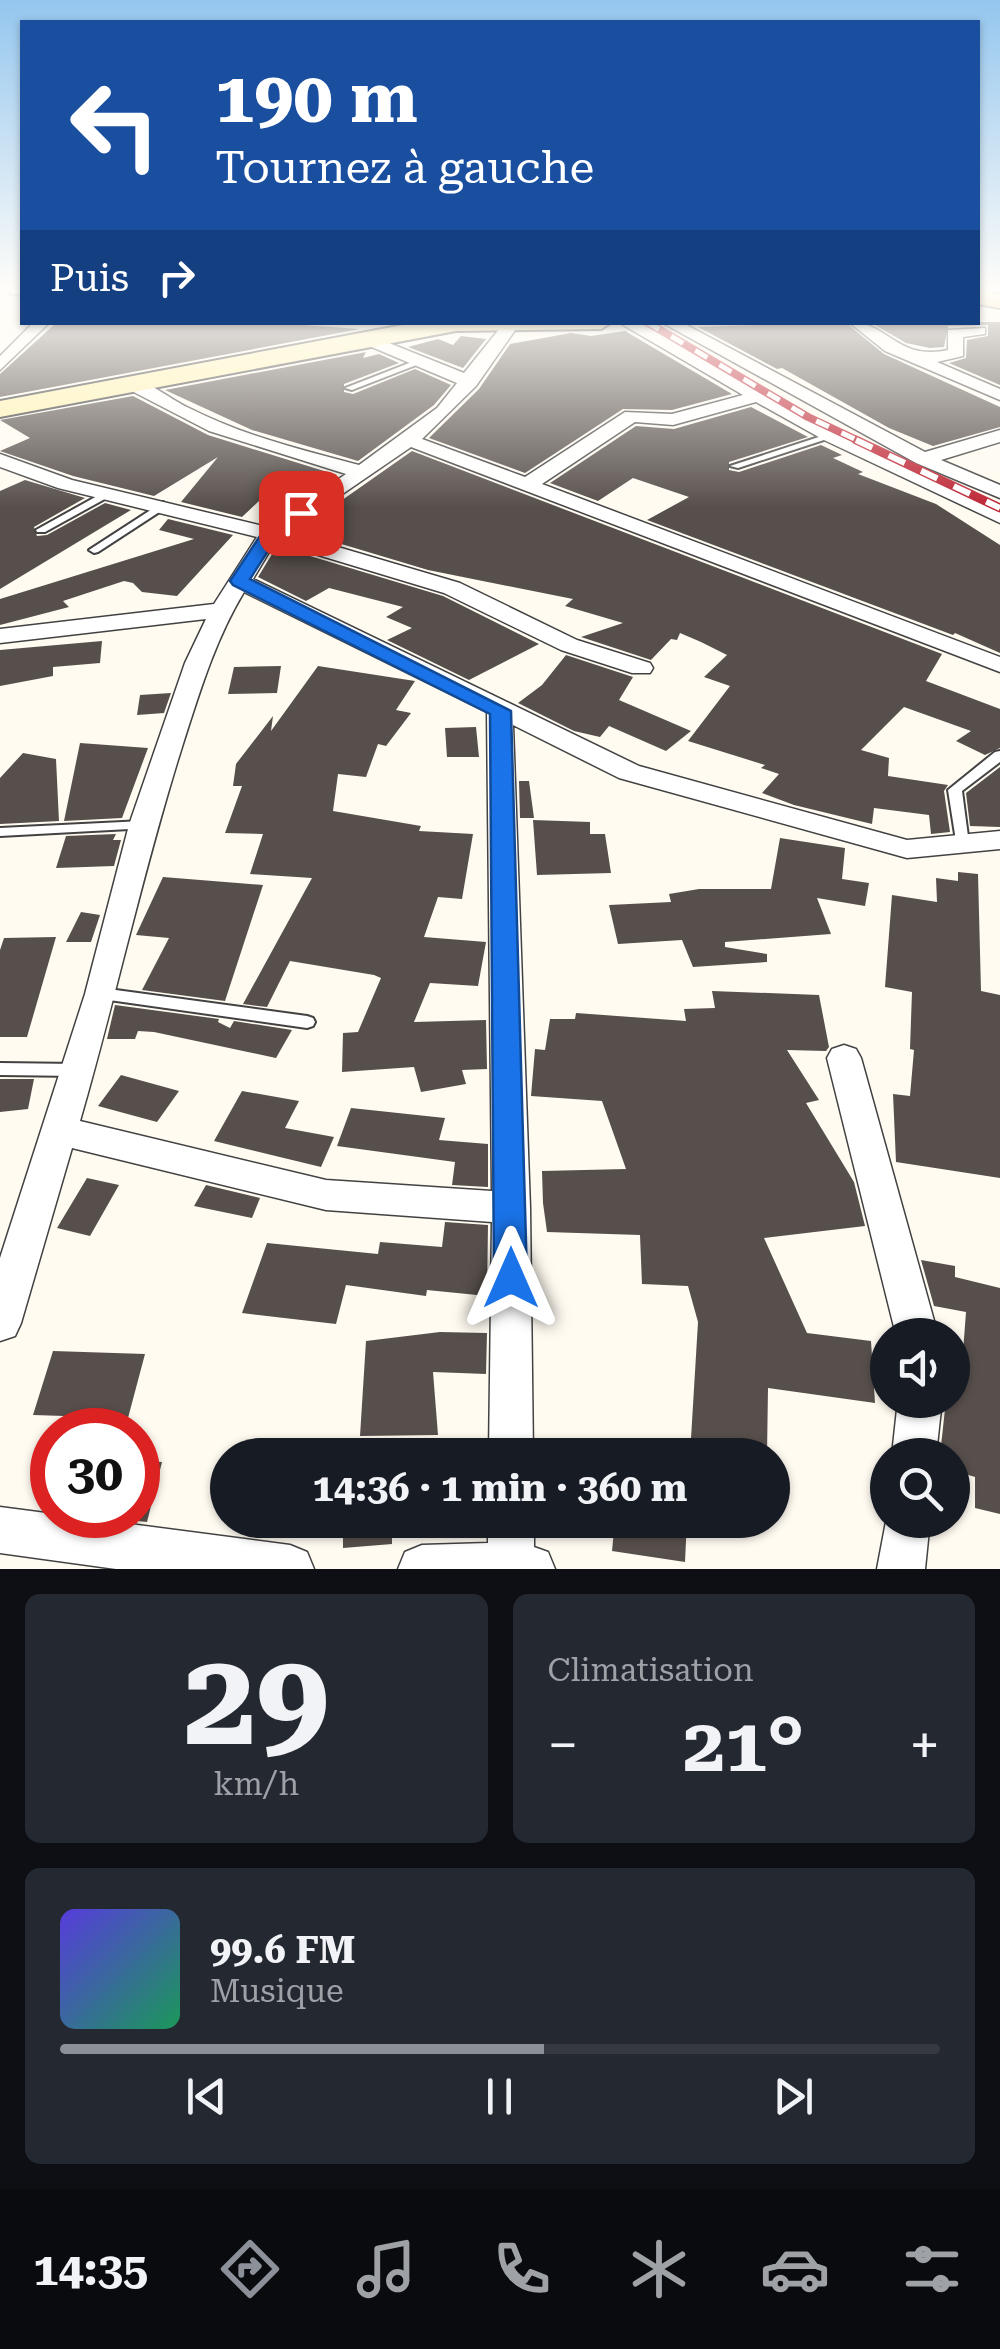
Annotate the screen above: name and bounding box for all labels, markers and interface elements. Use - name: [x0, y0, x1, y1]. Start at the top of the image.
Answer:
- text: 190 m: [215, 57, 418, 139]
- icon: left: [50, 60, 180, 190]
- text: Tournez à gauche: [215, 141, 594, 194]
- icon: right: [149, 250, 204, 305]
- text: Puis: [50, 256, 129, 300]
- pin: [259, 471, 344, 556]
- icon: arrive: [274, 486, 329, 541]
- position arrow: [459, 1226, 563, 1330]
- map controls: [870, 1318, 970, 1538]
- button: sound: [870, 1318, 970, 1418]
- speed limit sign: 30: [30, 1408, 160, 1538]
- button: search: [870, 1438, 970, 1538]
- text: 14:36 · 1 min · 360 m: [313, 1466, 687, 1510]
- text: 29: [183, 1623, 329, 1776]
- text: Climatisation: [548, 1651, 754, 1689]
- text: 21°: [683, 1701, 804, 1789]
- text: −: [548, 1713, 578, 1777]
- text: +: [909, 1713, 940, 1777]
- text: km/h: [213, 1765, 299, 1803]
- text: 99.6 FM: [210, 1928, 356, 1972]
- text: Musique: [210, 1972, 344, 2010]
- icon: previous: [179, 2069, 234, 2124]
- icon: pause: [472, 2069, 527, 2124]
- icon: next: [766, 2069, 821, 2124]
- icon: directions: [215, 2234, 285, 2304]
- icon: music: [351, 2234, 421, 2304]
- icon: phone: [487, 2234, 557, 2304]
- icon: climate: [624, 2234, 694, 2304]
- icon: car: [760, 2234, 830, 2304]
- icon: filters: [897, 2234, 967, 2304]
- text: 14:35: [33, 2243, 148, 2296]

